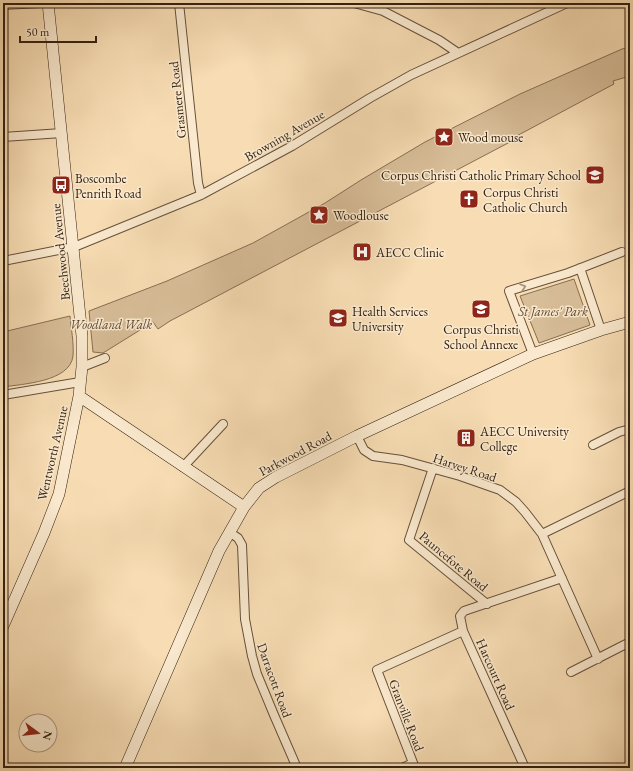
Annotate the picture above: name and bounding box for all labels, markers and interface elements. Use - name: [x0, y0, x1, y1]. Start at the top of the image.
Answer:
- scale bar: [20, 18, 96, 44]
- text: 50 m: [26, 24, 50, 40]
- street label: Grasmere Road: [165, 60, 190, 139]
- street label: Browning Avenue: [241, 106, 327, 165]
- place icon: Wood mouse: [433, 126, 455, 148]
- place label: Wood mouse: [458, 129, 523, 146]
- school or university icon: Corpus Christi Catholic Primary School: [584, 164, 606, 186]
- place label: Corpus Christi Catholic Primary School: [381, 167, 581, 184]
- place label: Boscombe Penrith Road: [75, 170, 142, 202]
- bus stop icon: Boscombe Penrith Road: [50, 174, 72, 196]
- place label: Corpus Christi Catholic Church: [483, 184, 568, 216]
- church icon: Corpus Christi Catholic Church: [458, 188, 480, 210]
- street label: Beechwood Avenue: [47, 203, 74, 301]
- place icon: Woodlouse: [308, 204, 330, 226]
- place label: Woodlouse: [333, 207, 389, 224]
- hospital icon: AECC Clinic: [351, 241, 373, 263]
- place label: AECC Clinic: [375, 244, 444, 261]
- one-way arrow: [519, 283, 526, 292]
- school or university icon: Corpus Christi School Annexe: [470, 298, 492, 320]
- place label: Health Services University: [352, 303, 428, 335]
- park label: St James' Park: [517, 303, 588, 320]
- school or university icon: Health Services University: [327, 307, 349, 329]
- park label: Woodland Walk: [70, 316, 152, 333]
- place label: Corpus Christi School Annexe: [443, 321, 519, 353]
- street label: Wentworth Avenue: [33, 404, 72, 502]
- place label: AECC University College: [479, 423, 569, 455]
- street label: Parkwood Road: [256, 427, 335, 480]
- building icon: AECC University College: [455, 427, 477, 449]
- street label: Harvey Road: [431, 449, 499, 486]
- street label: Pauncefote Road: [416, 528, 492, 595]
- street label: Harcourt Road: [472, 636, 519, 713]
- street label: Darracott Road: [253, 640, 296, 720]
- street label: Granville Road: [385, 677, 428, 754]
- north arrow: [18, 713, 58, 753]
- text: N: [40, 729, 56, 742]

